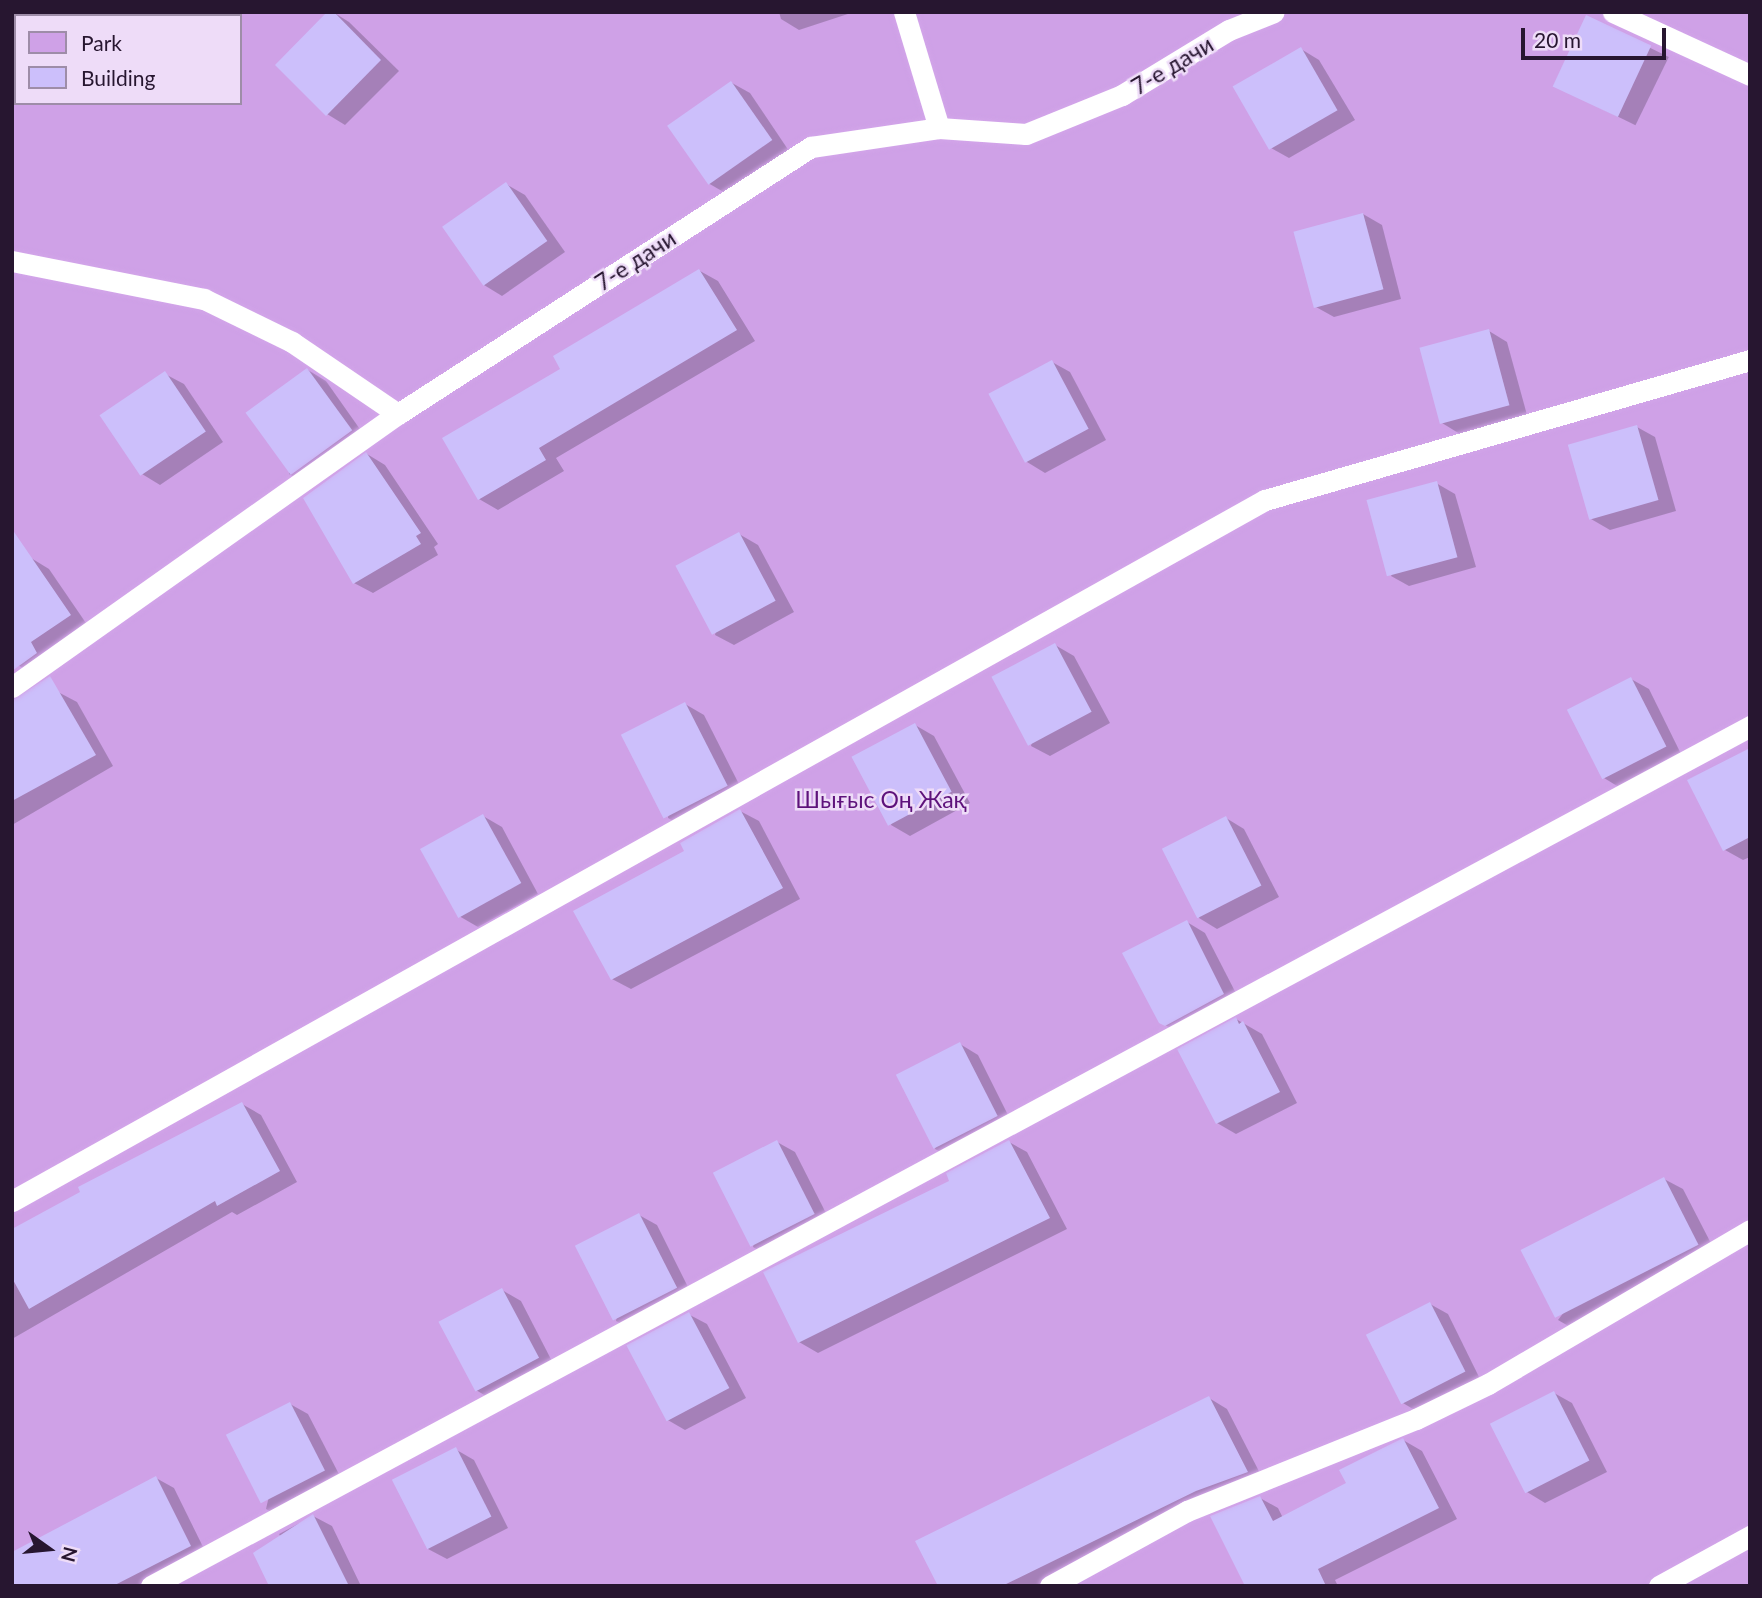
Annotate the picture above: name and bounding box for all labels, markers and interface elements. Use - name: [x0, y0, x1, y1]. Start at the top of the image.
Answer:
- legend: [14, 14, 242, 105]
- scale bar: [1524, 14, 1669, 58]
- text: 20 m: [1534, 27, 1581, 52]
- text: Park: [81, 30, 122, 55]
- street label: 7-е дачи: [1126, 30, 1218, 100]
- text: Building: [81, 65, 156, 90]
- street label: 7-е дачи: [589, 224, 681, 296]
- park label: Шығыс Оң Жақ: [795, 785, 967, 813]
- north arrow: [14, 1514, 84, 1584]
- text: N: [57, 1545, 83, 1565]

